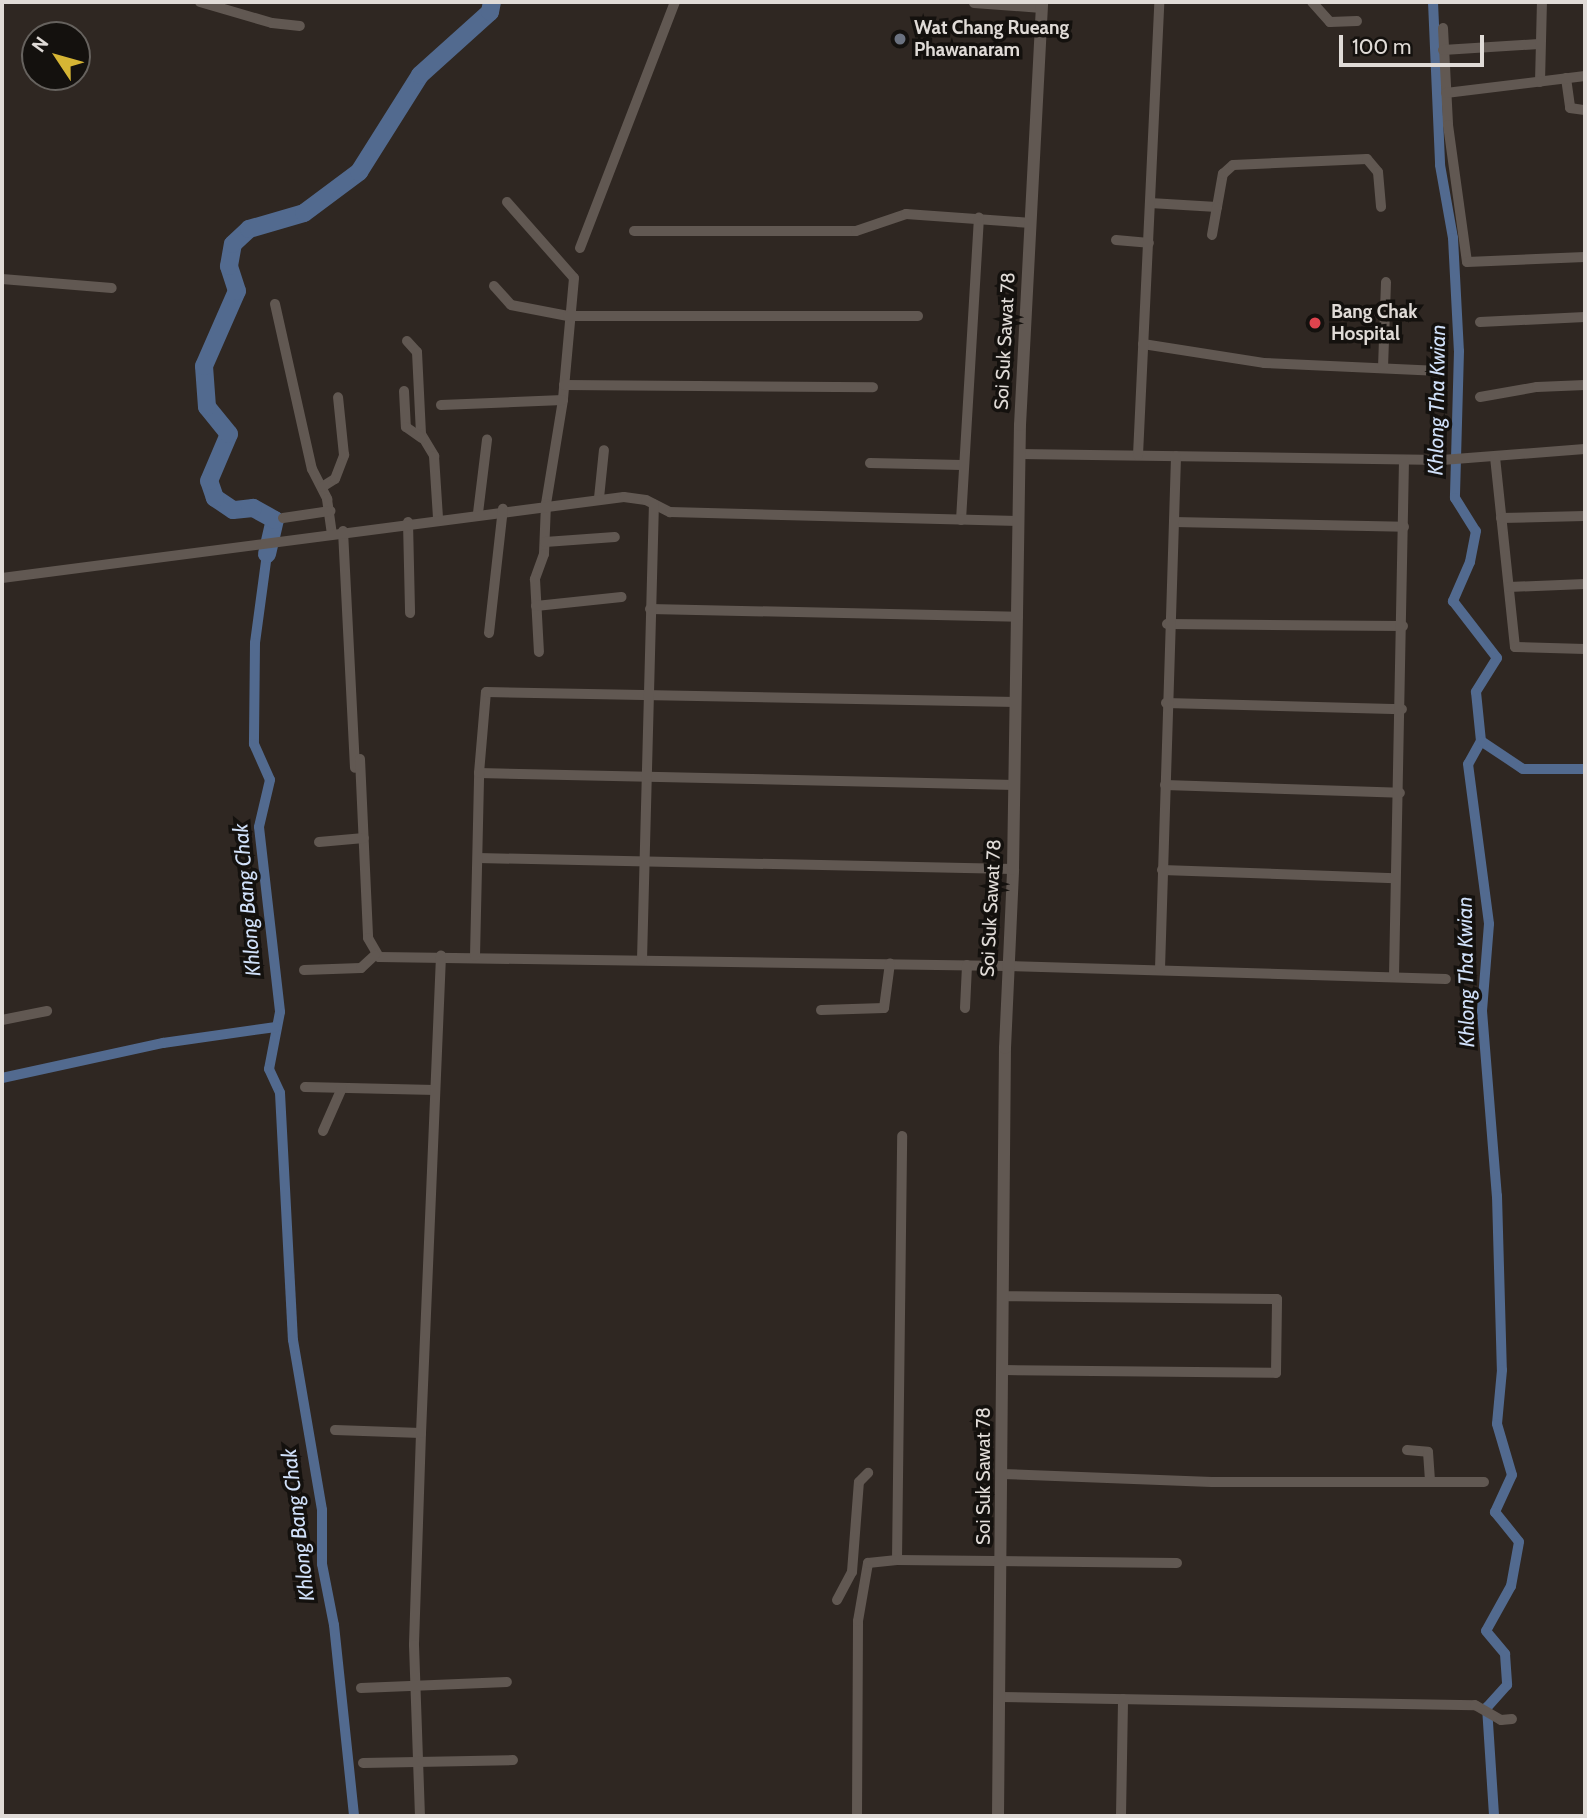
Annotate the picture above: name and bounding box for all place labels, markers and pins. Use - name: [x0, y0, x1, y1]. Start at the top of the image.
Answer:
- place label: Wat Chang Rueang Phawanaram: [914, 17, 1069, 61]
- marker: Wat Chang Rueang Phawanaram: [892, 31, 908, 47]
- place label: Bang Chak Hospital: [1331, 301, 1417, 345]
- marker: Bang Chak Hospital: [1305, 313, 1325, 333]

